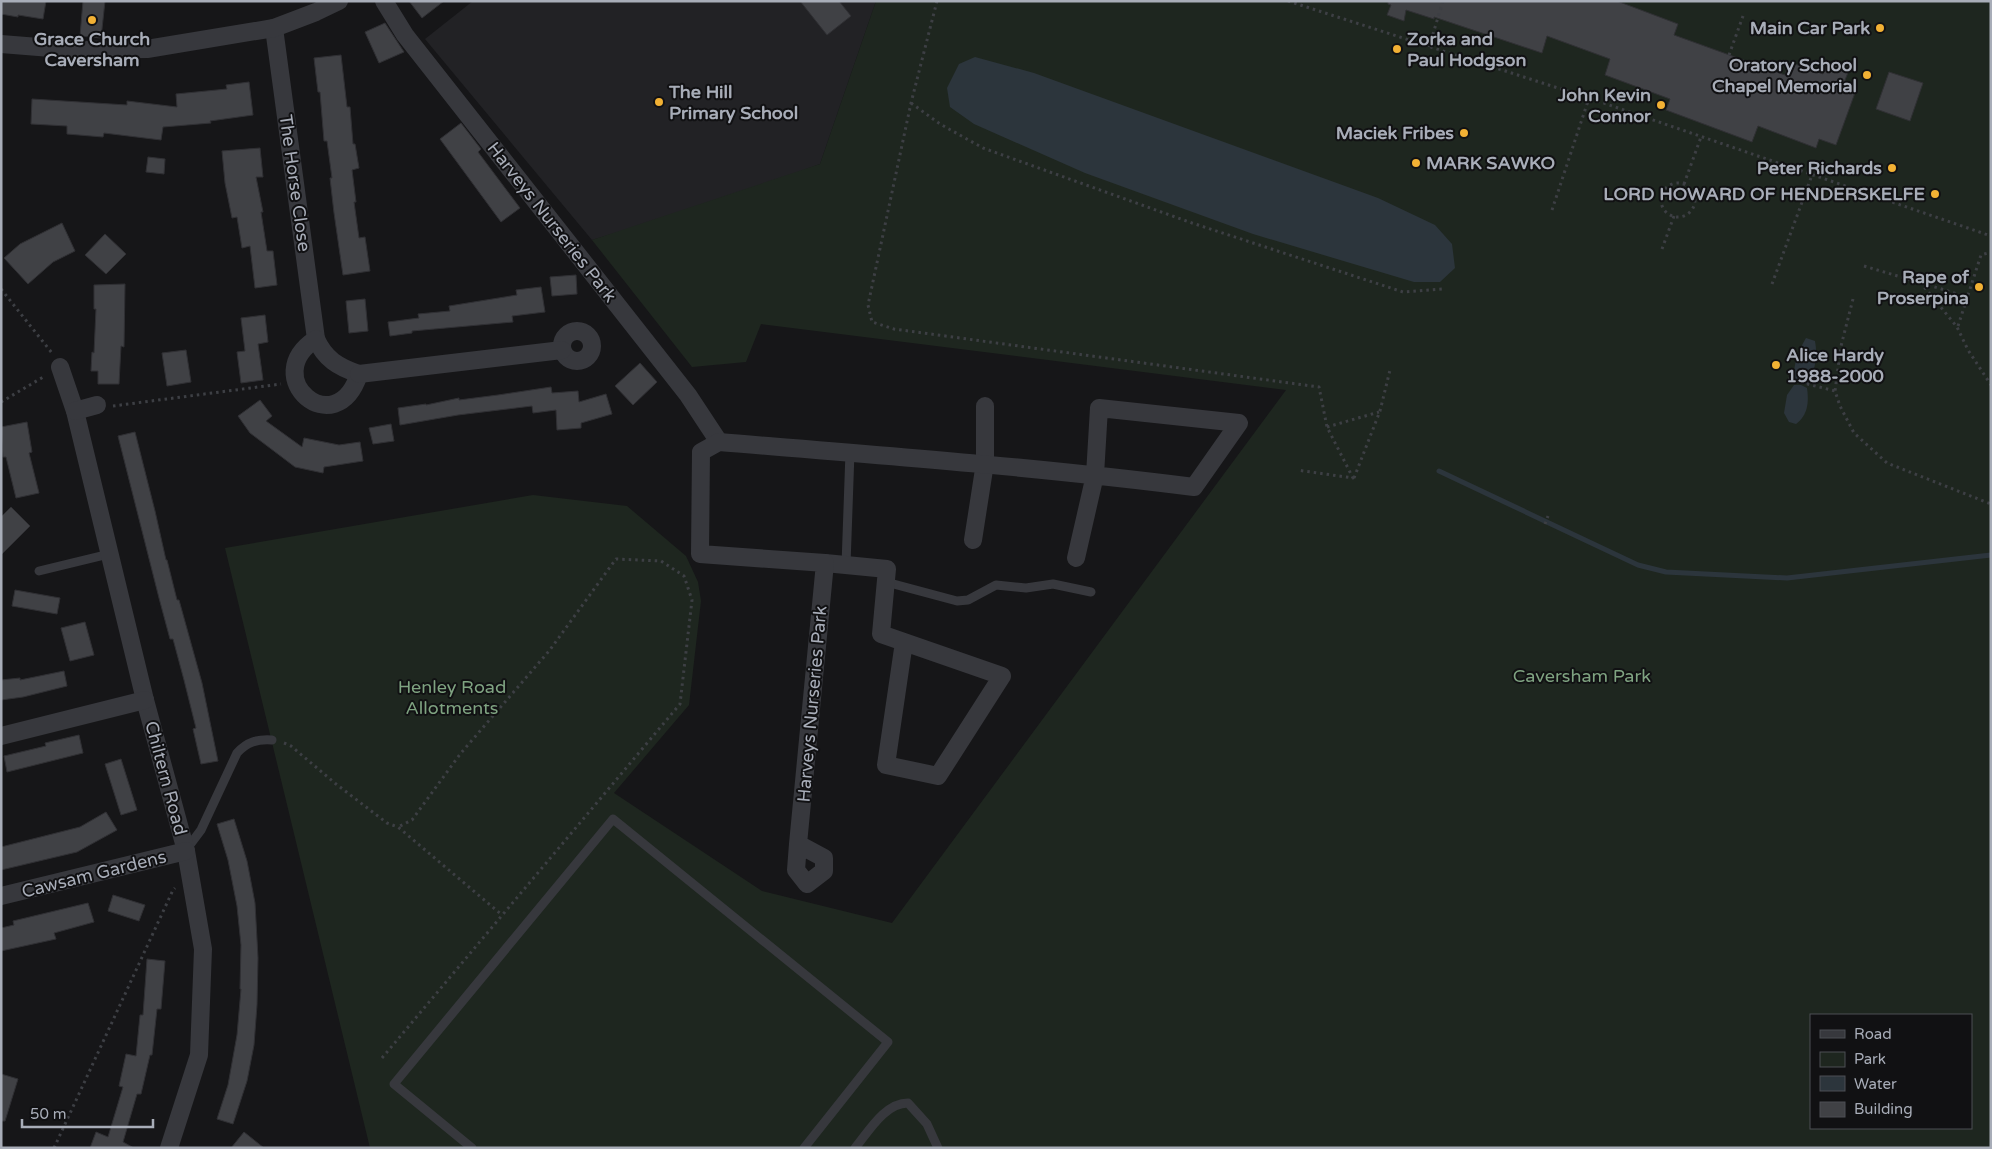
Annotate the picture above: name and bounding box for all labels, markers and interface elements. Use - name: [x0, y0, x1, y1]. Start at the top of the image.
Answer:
- marker: Grace Church Caversham: [86, 14, 98, 26]
- place label: Main Car Park: [1750, 17, 1870, 39]
- marker: Main Car Park: [1874, 22, 1886, 34]
- place label: Grace Church Caversham: [34, 28, 150, 71]
- place label: Zorka and Paul Hodgson: [1407, 28, 1526, 71]
- marker: Zorka and Paul Hodgson: [1391, 43, 1403, 55]
- place label: Oratory School Chapel Memorial: [1712, 54, 1857, 97]
- marker: Oratory School Chapel Memorial: [1861, 69, 1873, 81]
- place label: The Hill Primary School: [668, 81, 798, 124]
- place label: John Kevin Connor: [1557, 84, 1652, 127]
- marker: The Hill Primary School: [653, 96, 665, 108]
- marker: John Kevin Connor: [1655, 99, 1667, 111]
- street label: The Horse Close: [274, 113, 316, 253]
- place label: Maciek Fribes: [1336, 122, 1454, 144]
- marker: Maciek Fribes: [1458, 127, 1470, 139]
- street label: Harveys Nurseries Park: [483, 137, 622, 307]
- place label: MARK SAWKO: [1426, 152, 1555, 174]
- marker: MARK SAWKO: [1410, 157, 1422, 169]
- place label: Peter Richards: [1757, 157, 1882, 179]
- marker: Peter Richards: [1886, 162, 1898, 174]
- place label: LORD HOWARD OF HENDERSKELFE: [1603, 183, 1925, 205]
- marker: LORD HOWARD OF HENDERSKELFE: [1929, 188, 1941, 200]
- place label: Rape of Proserpina: [1877, 266, 1970, 309]
- marker: Rape of Proserpina: [1973, 281, 1985, 293]
- place label: Alice Hardy 1988-2000: [1786, 344, 1884, 387]
- marker: Alice Hardy 1988-2000: [1770, 359, 1782, 371]
- street label: Harveys Nurseries Park: [792, 605, 832, 803]
- park label: Caversham Park: [1513, 665, 1651, 687]
- park label: Henley Road Allotments: [398, 676, 506, 719]
- street label: Chiltern Road: [140, 719, 192, 837]
- street label: Cawsam Gardens: [19, 845, 169, 903]
- legend: [1810, 1014, 1972, 1129]
- text: Road: [1854, 1025, 1892, 1043]
- text: Park: [1854, 1050, 1886, 1068]
- text: Water: [1854, 1075, 1897, 1093]
- scale bar: [22, 1096, 154, 1128]
- text: Building: [1854, 1100, 1913, 1118]
- text: 50 m: [30, 1105, 67, 1123]

